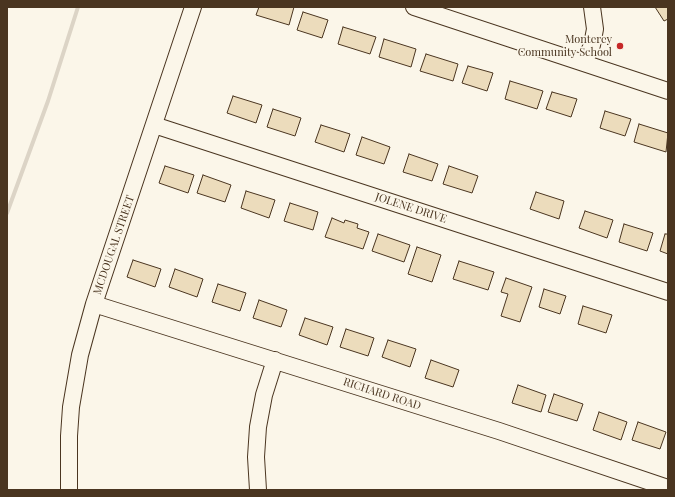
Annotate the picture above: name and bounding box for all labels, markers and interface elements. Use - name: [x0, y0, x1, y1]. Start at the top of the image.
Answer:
- place label: Monterey Community School: [518, 33, 612, 59]
- marker: Monterey Community School: [615, 41, 625, 51]
- street label: JOLENE DRIVE: [374, 190, 448, 226]
- street label: MCDOUGAL STREET: [91, 194, 137, 296]
- street label: RICHARD ROAD: [341, 375, 423, 413]

